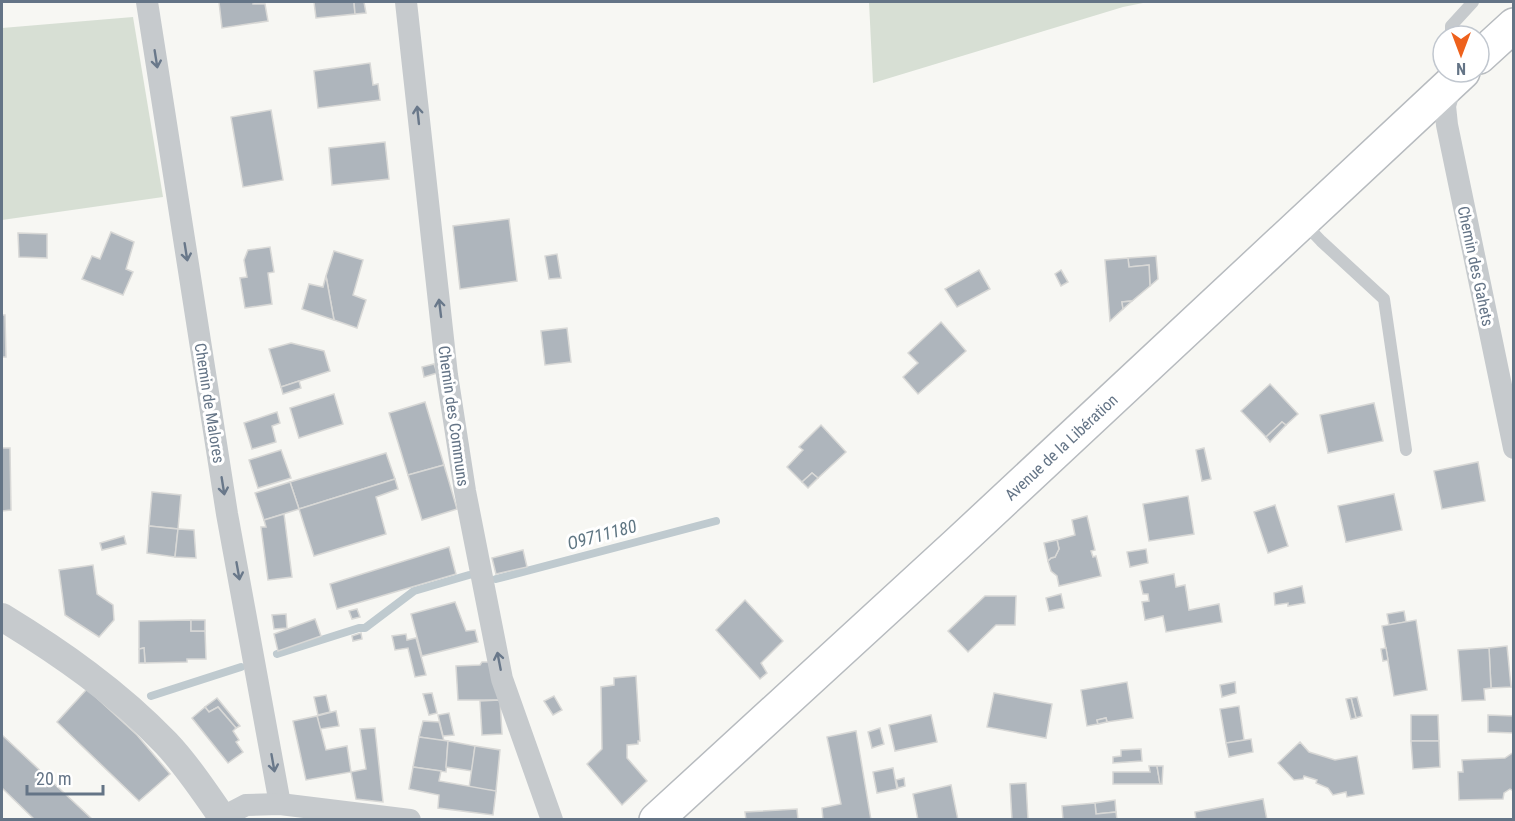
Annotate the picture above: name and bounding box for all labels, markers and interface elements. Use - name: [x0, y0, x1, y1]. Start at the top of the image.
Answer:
- north arrow: [1431, 24, 1491, 84]
- one-way arrow: [150, 49, 161, 69]
- text: N: [1456, 59, 1466, 78]
- one-way arrow: [412, 105, 423, 125]
- street label: Chemin des Gahets: [1454, 204, 1498, 328]
- one-way arrow: [181, 242, 192, 261]
- one-way arrow: [434, 299, 445, 319]
- street label: Chemin de Malores: [191, 342, 228, 465]
- street label: Chemin des Communs: [434, 345, 473, 488]
- street label: Avenue de la Libération: [1001, 390, 1122, 504]
- one-way arrow: [217, 476, 228, 495]
- water label: O9711180: [565, 515, 639, 554]
- one-way arrow: [232, 561, 243, 581]
- one-way arrow: [493, 652, 504, 671]
- one-way arrow: [268, 753, 279, 772]
- scale bar: [27, 758, 104, 796]
- text: 20 m: [36, 768, 71, 789]

